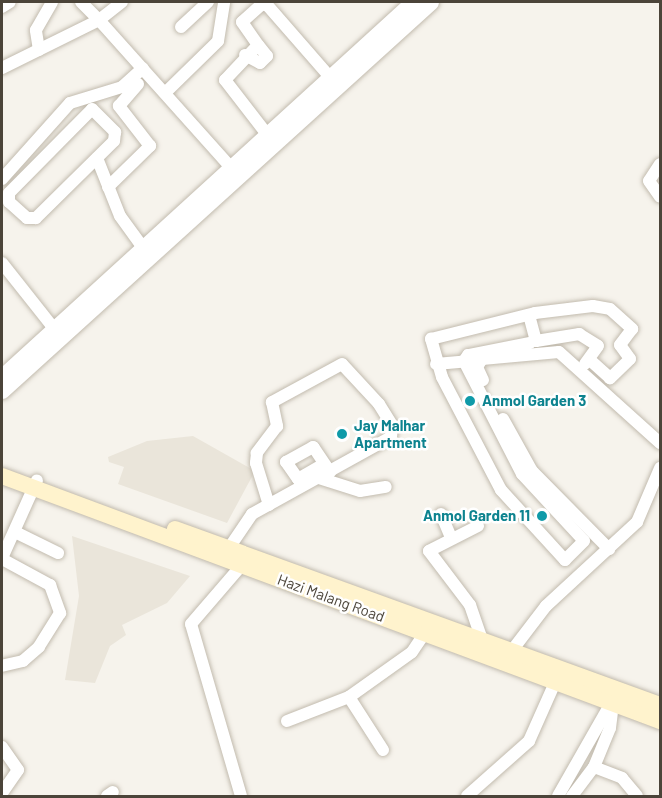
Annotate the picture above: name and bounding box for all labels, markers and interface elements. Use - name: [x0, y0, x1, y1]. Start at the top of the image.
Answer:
- place label: Anmol Garden 3: [482, 392, 586, 410]
- marker: Anmol Garden 3: [463, 394, 477, 408]
- place label: Jay Malhar Apartment: [354, 416, 427, 451]
- marker: Jay Malhar Apartment: [335, 427, 349, 441]
- place label: Anmol Garden 11: [423, 507, 530, 525]
- marker: Anmol Garden 11: [535, 509, 549, 523]
- street label: Hazi Malang Road: [275, 570, 387, 626]

